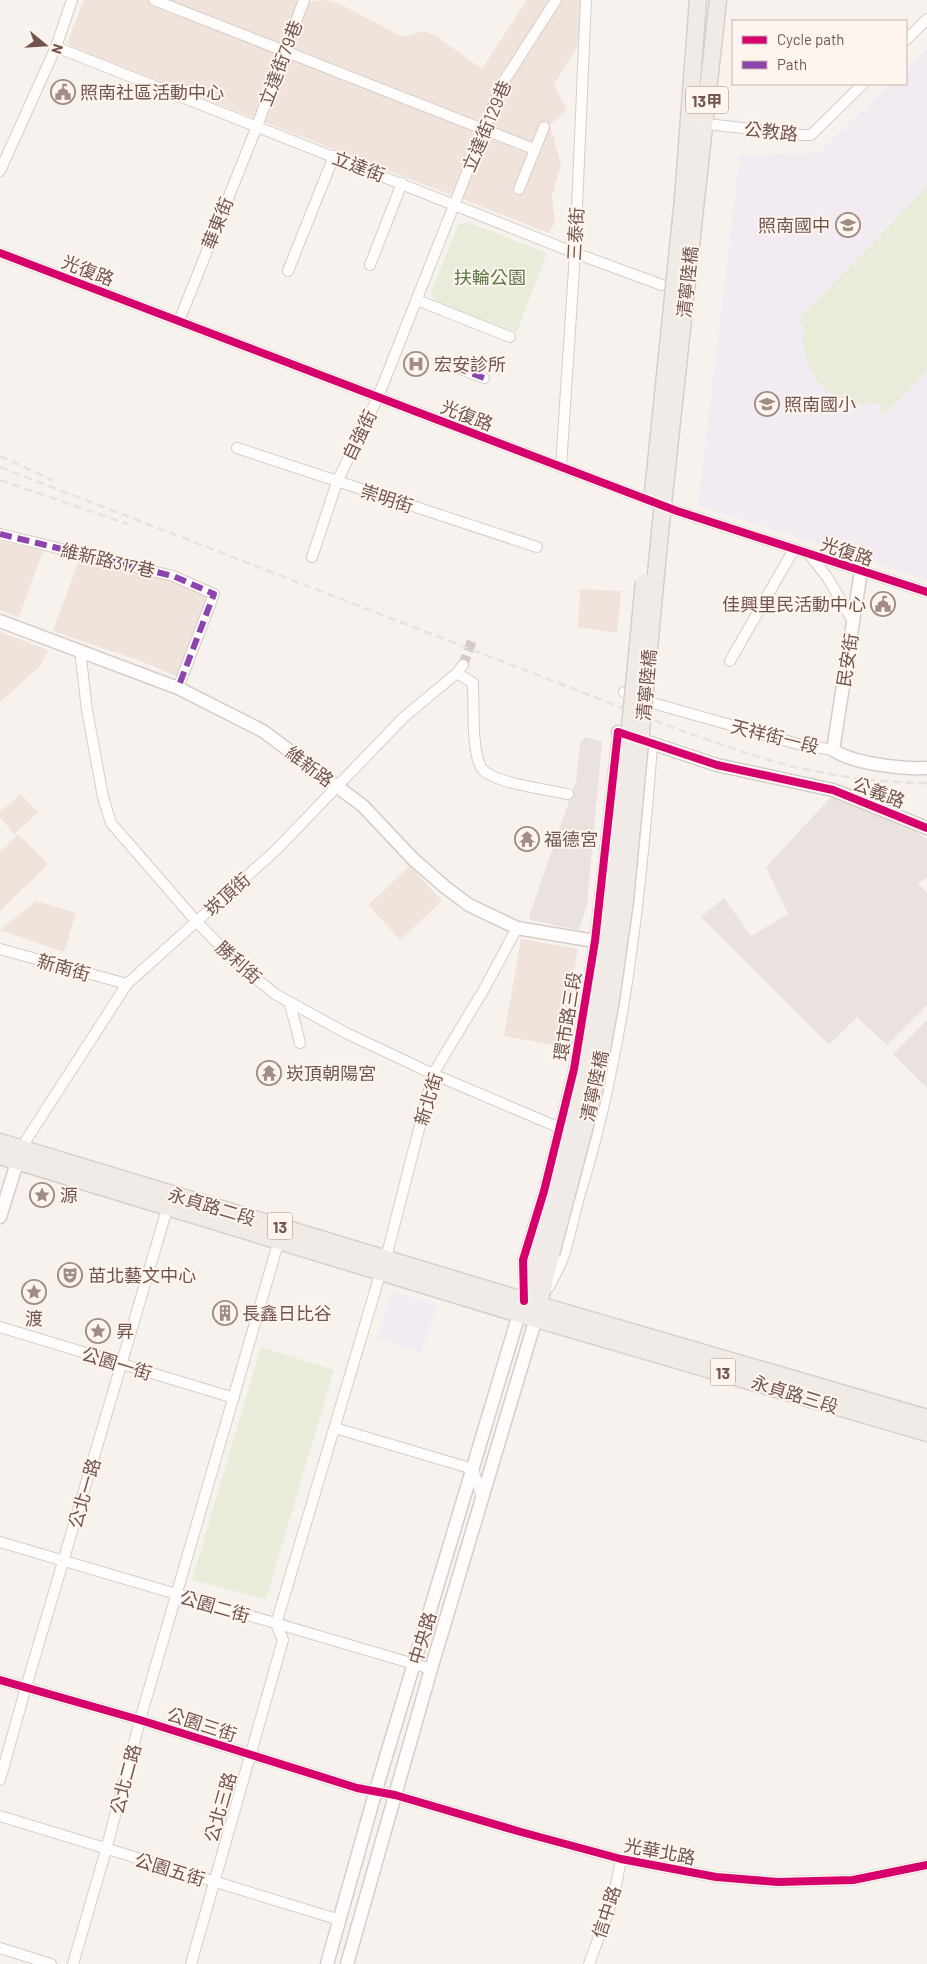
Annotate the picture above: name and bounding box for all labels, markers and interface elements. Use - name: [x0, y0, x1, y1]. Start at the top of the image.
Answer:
- street label: 立達街79巷: [254, 17, 306, 109]
- north arrow: [20, 20, 70, 70]
- legend: [732, 20, 907, 85]
- text: Cycle path: [777, 30, 844, 48]
- text: N: [48, 42, 67, 56]
- text: Path: [777, 55, 807, 73]
- street label: 立達街129巷: [457, 77, 515, 175]
- public building icon: 照南社區活動中心: [50, 79, 76, 105]
- place label: 照南社區活動中心: [80, 81, 224, 103]
- road number: 13甲: [686, 86, 728, 114]
- street label: 公教路: [743, 117, 799, 145]
- street label: 立達街: [330, 146, 388, 186]
- street label: 華東街: [197, 194, 237, 252]
- street label: 三泰街: [563, 206, 587, 262]
- school or university icon: 照南國中: [835, 212, 861, 238]
- place label: 照南國中: [758, 214, 830, 236]
- street label: 清寧陸橋: [672, 245, 702, 319]
- street label: 光復路: [59, 250, 117, 290]
- park label: 扶輪公園: [454, 266, 526, 288]
- hospital icon: 宏安診所: [403, 351, 429, 377]
- place label: 宏安診所: [434, 353, 506, 375]
- school or university icon: 照南國小: [754, 391, 780, 417]
- place label: 照南國小: [784, 393, 856, 415]
- street label: 光復路: [438, 395, 496, 435]
- street label: 自強街: [337, 406, 381, 464]
- street label: 崇明街: [358, 479, 416, 517]
- street label: 光復路: [818, 532, 876, 570]
- street label: 維新路317巷: [59, 538, 157, 582]
- public building icon: 佳興里民活動中心: [870, 591, 896, 617]
- place label: 佳興里民活動中心: [722, 593, 866, 615]
- street label: 民安街: [832, 632, 862, 688]
- street label: 清寧陸橋: [632, 648, 660, 722]
- street label: 天祥街一段: [729, 714, 821, 758]
- street label: 維新路: [282, 741, 338, 791]
- street label: 公義路: [850, 772, 908, 812]
- temple icon: 福德宮: [514, 826, 540, 852]
- place label: 福德宮: [544, 828, 598, 850]
- street label: 崁頂街: [200, 868, 254, 920]
- street label: 勝利街: [212, 936, 266, 988]
- street label: 新南街: [35, 949, 93, 985]
- street label: 環市路三段: [549, 970, 585, 1062]
- street label: 清寧陸橋: [576, 1048, 612, 1124]
- temple icon: 崁頂朝陽宮: [256, 1060, 282, 1086]
- place label: 崁頂朝陽宮: [286, 1062, 376, 1084]
- street label: 新北街: [410, 1070, 446, 1128]
- place icon: 源: [29, 1182, 55, 1208]
- street label: 永貞路二段: [166, 1182, 258, 1230]
- place label: 源: [60, 1184, 78, 1206]
- road number: 13: [268, 1212, 292, 1240]
- theatre icon: 苗北藝文中心: [57, 1262, 83, 1288]
- place label: 苗北藝文中心: [88, 1264, 196, 1286]
- place icon: 渡: [21, 1279, 47, 1305]
- building icon: 長鑫日比谷: [212, 1300, 238, 1326]
- place label: 長鑫日比谷: [242, 1302, 332, 1324]
- place label: 渡: [25, 1307, 43, 1329]
- place icon: 昇: [85, 1318, 111, 1344]
- place label: 昇: [116, 1320, 134, 1342]
- street label: 公園一街: [79, 1342, 155, 1384]
- road number: 13: [710, 1358, 736, 1385]
- street label: 永貞路三段: [749, 1370, 841, 1418]
- street label: 公北一路: [64, 1455, 104, 1531]
- street label: 公園二街: [177, 1586, 253, 1626]
- street label: 中央路: [404, 1609, 440, 1667]
- street label: 公園三街: [164, 1702, 240, 1746]
- street label: 公北二路: [105, 1741, 145, 1817]
- street label: 公北三路: [200, 1769, 240, 1845]
- street label: 光華北路: [623, 1833, 697, 1869]
- street label: 公園五街: [132, 1848, 208, 1890]
- street label: 信中路: [587, 1883, 625, 1941]

